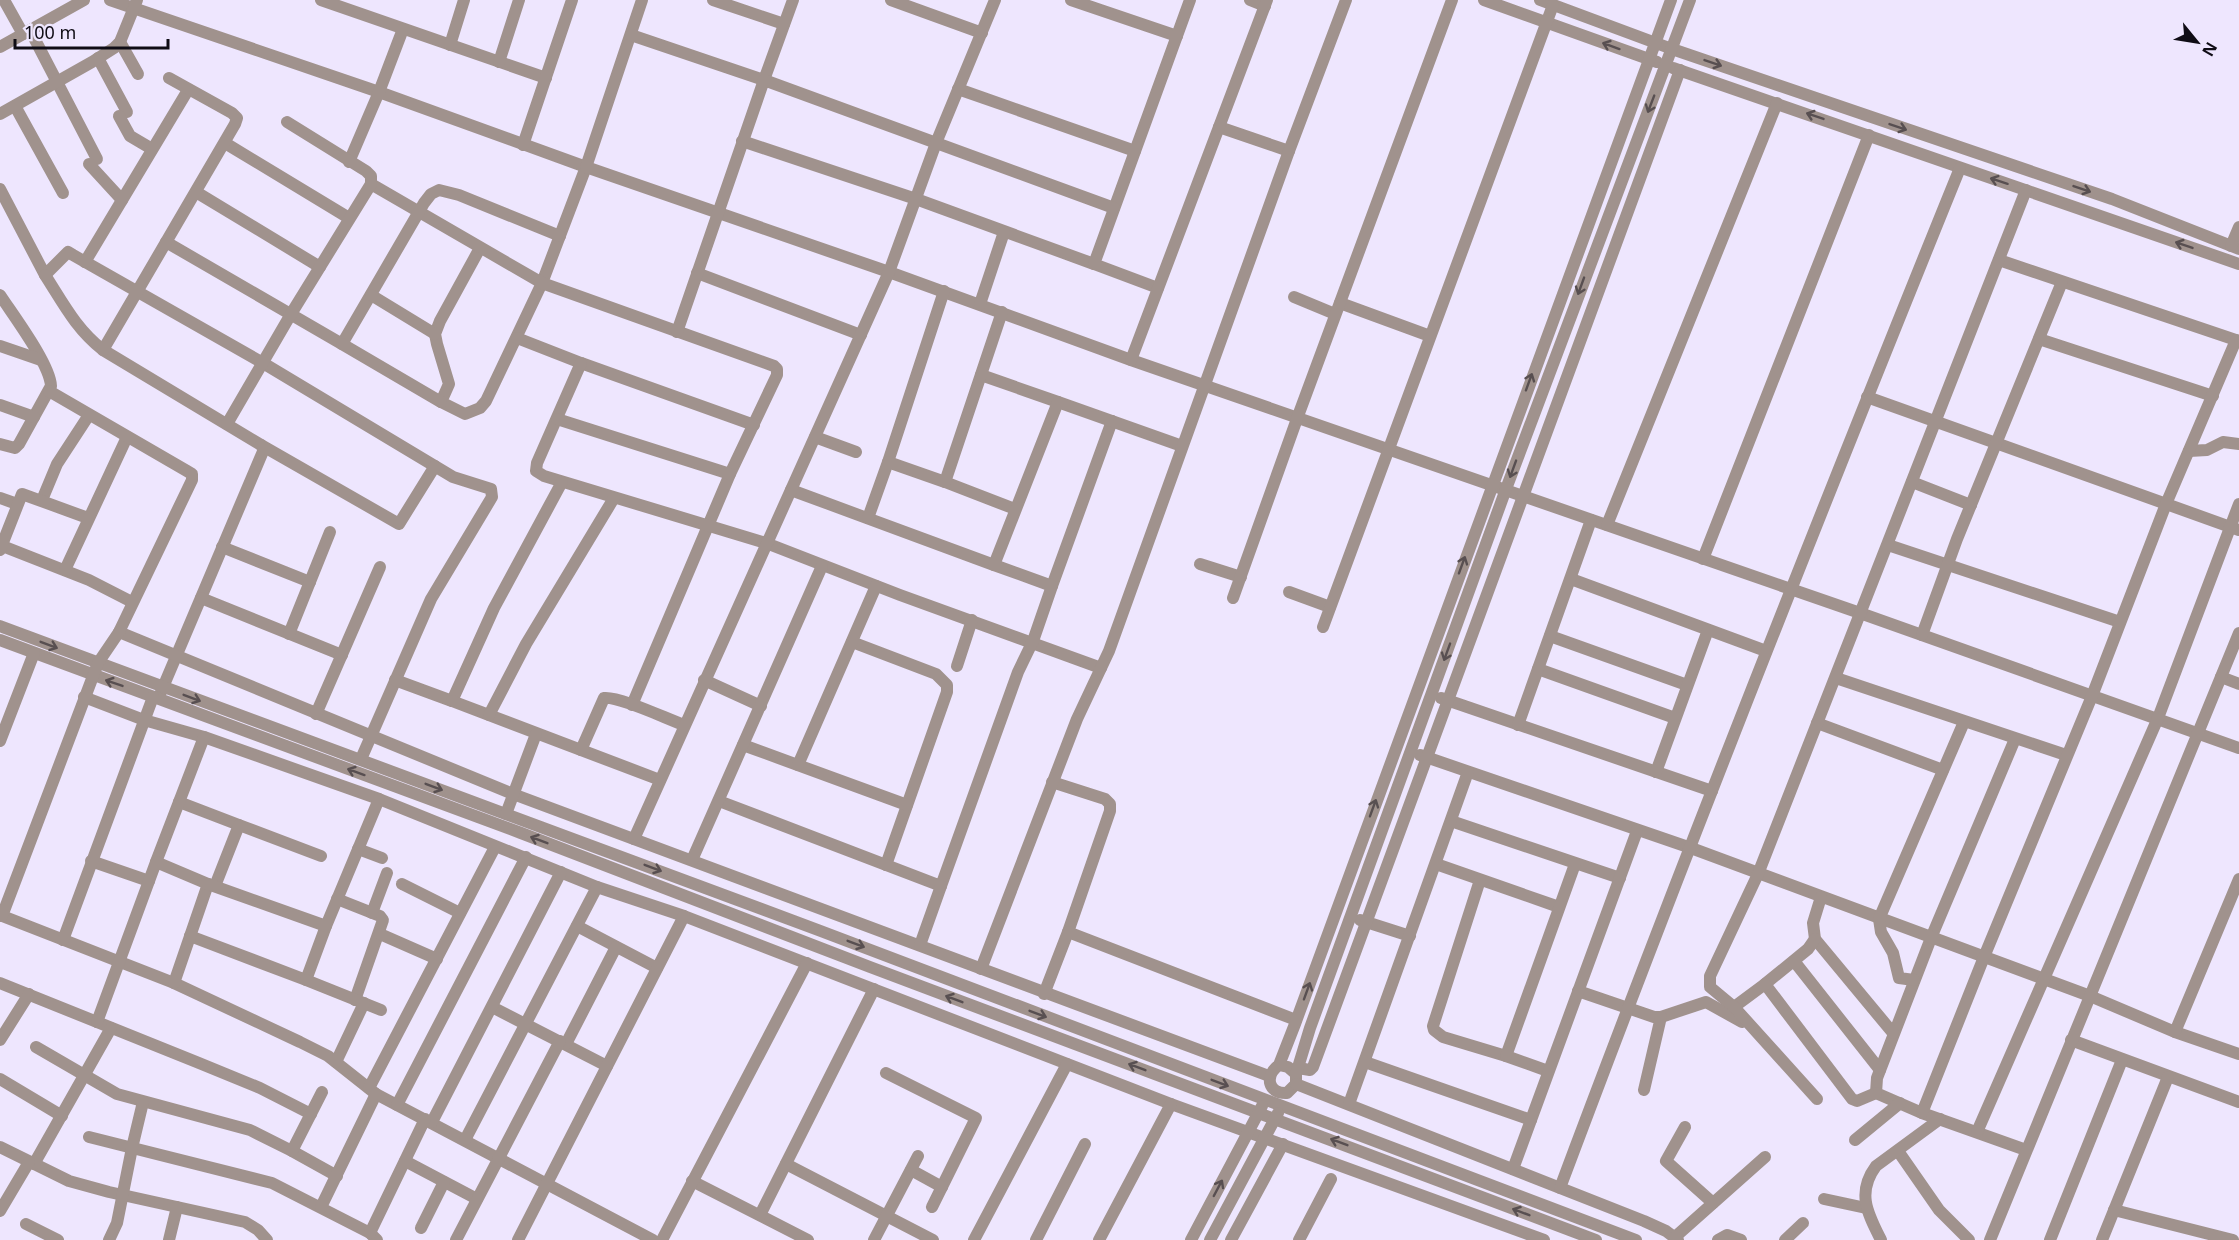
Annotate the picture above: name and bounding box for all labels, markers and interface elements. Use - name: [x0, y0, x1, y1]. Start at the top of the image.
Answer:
- scale bar: [15, 12, 168, 50]
- north arrow: [2167, 12, 2227, 72]
- text: 100 m: [24, 20, 76, 44]
- text: N: [2197, 38, 2223, 61]
- one-way arrow: [1603, 39, 1621, 50]
- one-way arrow: [1703, 59, 1722, 70]
- one-way arrow: [1644, 94, 1655, 113]
- one-way arrow: [1807, 110, 1825, 121]
- one-way arrow: [1888, 123, 1907, 134]
- one-way arrow: [1990, 175, 2009, 186]
- one-way arrow: [2072, 185, 2091, 196]
- one-way arrow: [2175, 238, 2194, 249]
- one-way arrow: [1575, 276, 1586, 295]
- one-way arrow: [1524, 373, 1535, 392]
- one-way arrow: [1507, 459, 1518, 478]
- one-way arrow: [1458, 556, 1469, 575]
- one-way arrow: [39, 640, 58, 651]
- one-way arrow: [1440, 642, 1451, 661]
- one-way arrow: [105, 676, 124, 687]
- one-way arrow: [183, 693, 201, 704]
- one-way arrow: [347, 765, 366, 776]
- one-way arrow: [425, 782, 443, 793]
- one-way arrow: [1369, 799, 1380, 818]
- one-way arrow: [530, 833, 549, 844]
- one-way arrow: [644, 864, 662, 875]
- one-way arrow: [846, 939, 864, 950]
- one-way arrow: [1302, 982, 1313, 1001]
- one-way arrow: [945, 992, 964, 1003]
- one-way arrow: [1028, 1009, 1047, 1020]
- one-way arrow: [1128, 1061, 1146, 1072]
- one-way arrow: [1210, 1078, 1229, 1089]
- one-way arrow: [1330, 1136, 1349, 1147]
- one-way arrow: [1212, 1179, 1224, 1197]
- one-way arrow: [1513, 1205, 1531, 1216]

